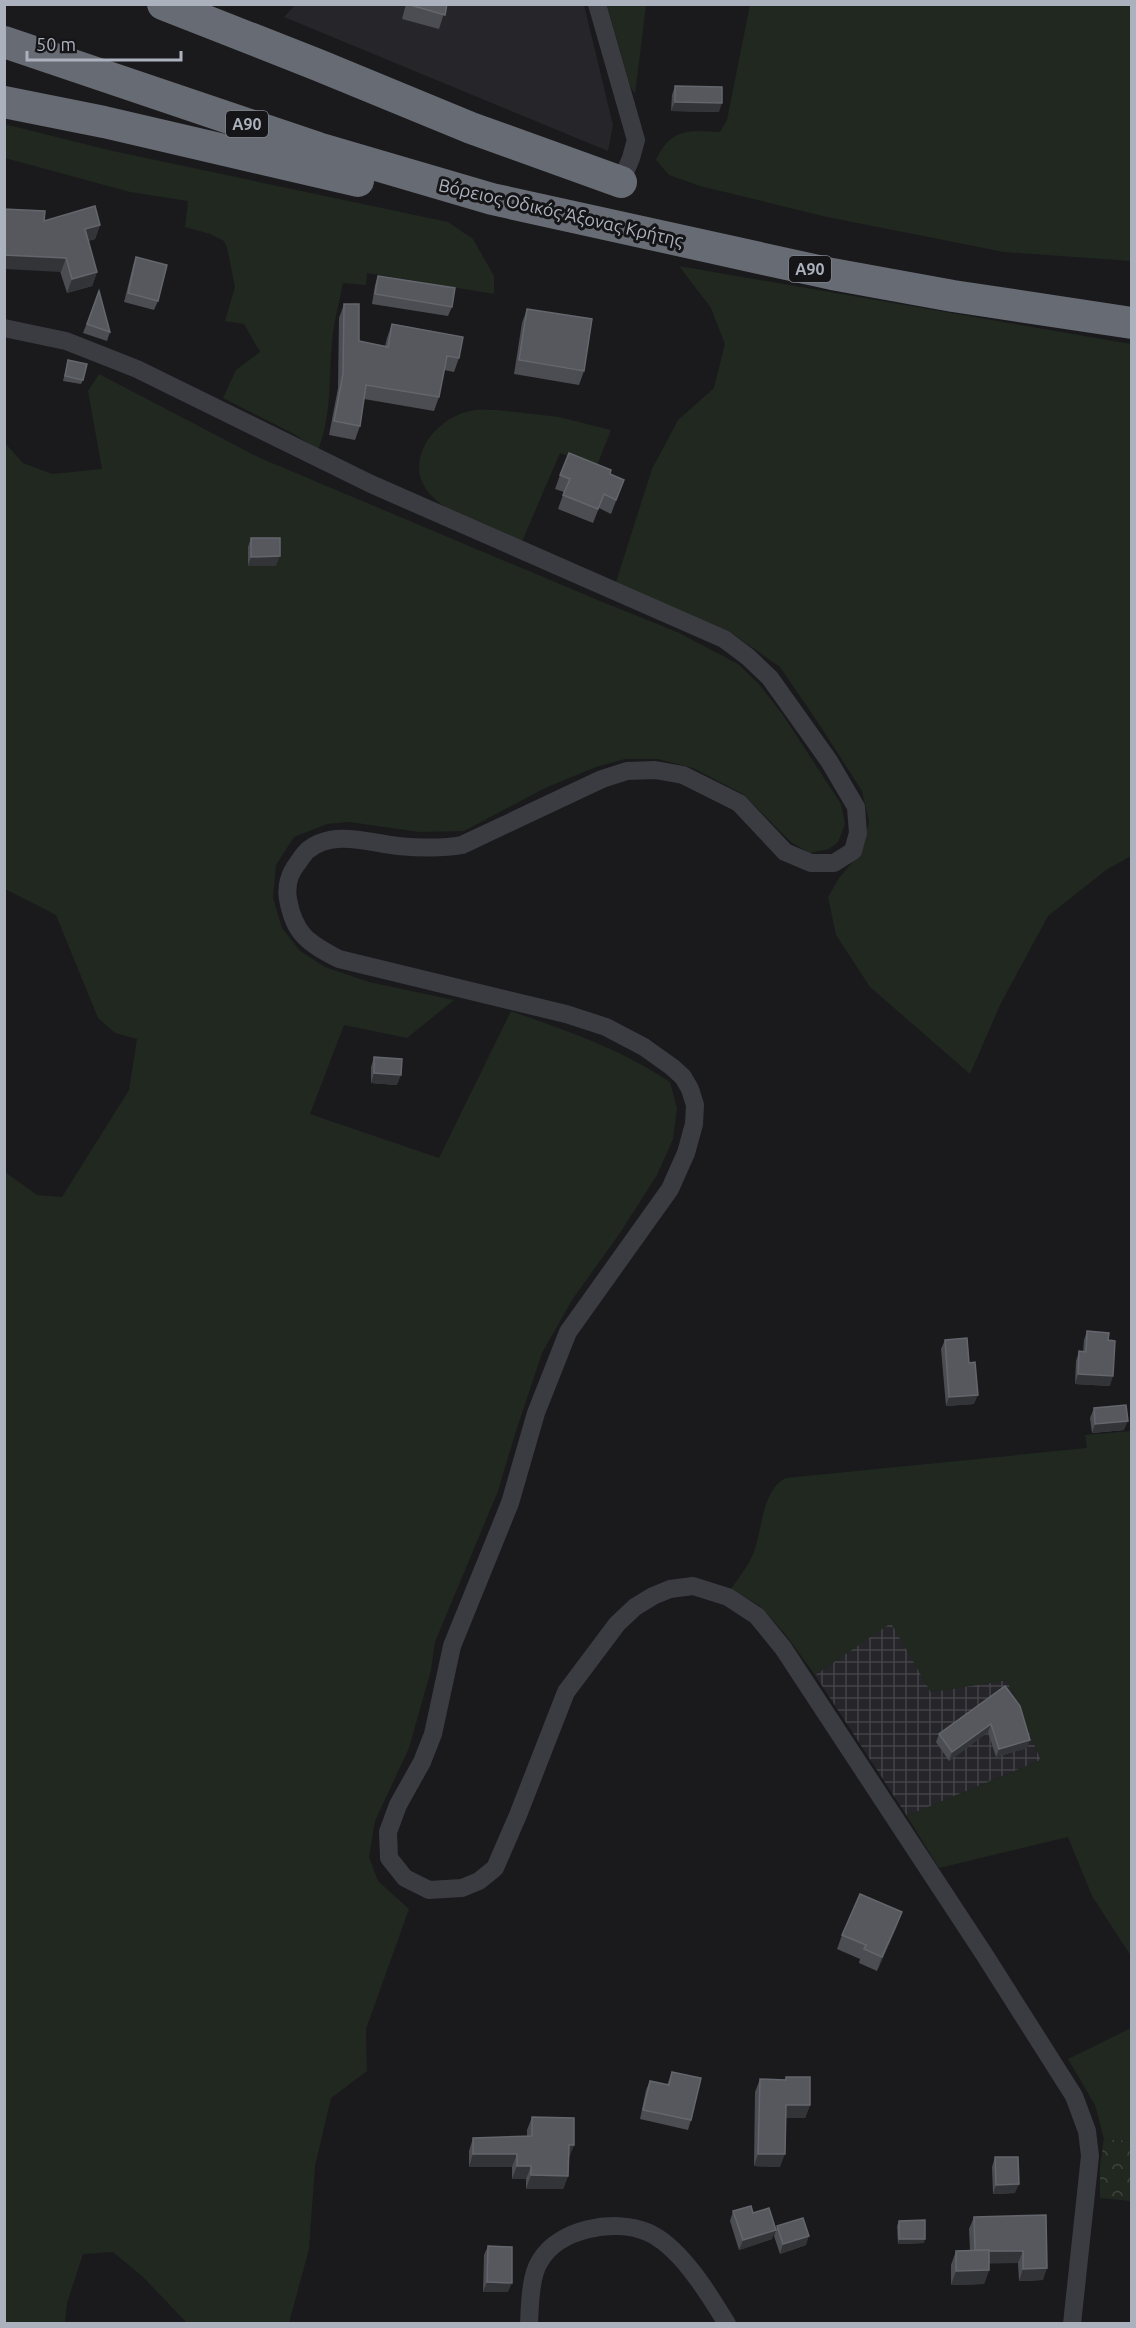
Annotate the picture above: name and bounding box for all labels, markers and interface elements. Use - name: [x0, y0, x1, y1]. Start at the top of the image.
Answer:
- scale bar: [27, 24, 182, 62]
- text: 50 m: [36, 34, 76, 54]
- road number: Α90: [226, 111, 268, 137]
- street label: Βόρειος Οδικός Άξονας Κρήτης: [437, 174, 685, 251]
- road number: Α90: [789, 256, 831, 282]

